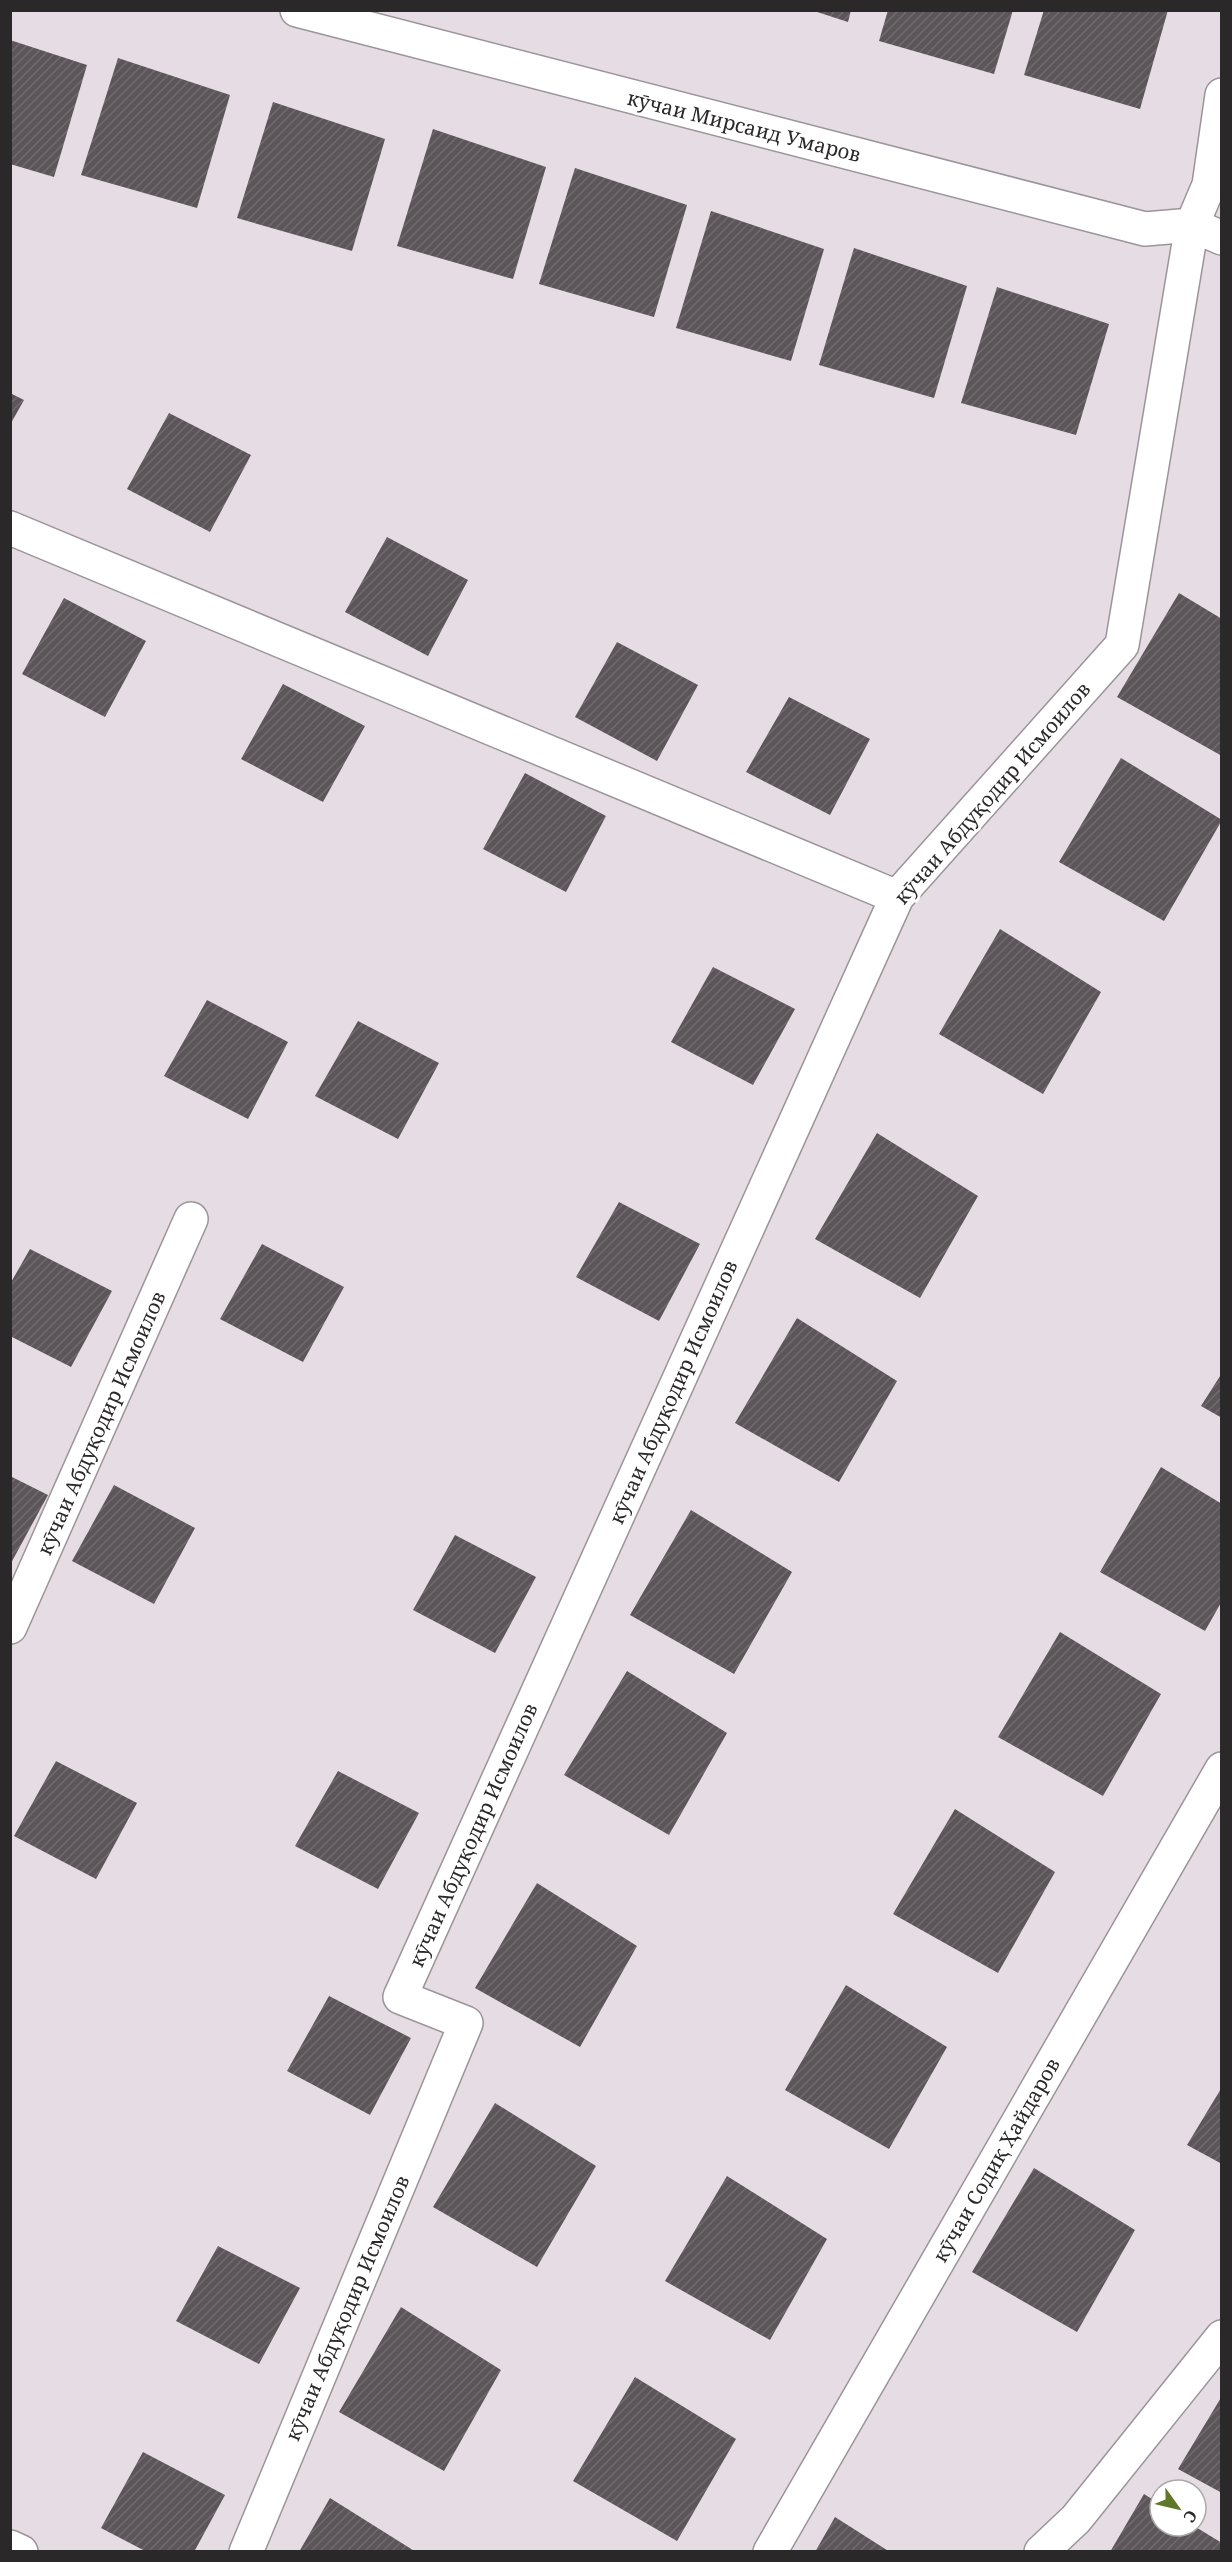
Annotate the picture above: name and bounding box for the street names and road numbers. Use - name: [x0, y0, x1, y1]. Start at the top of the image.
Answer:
- street label: кӯчаи Мирсаид Умаров: [624, 84, 864, 168]
- street label: кӯчаи Абдуқодир Исмоилов: [888, 676, 1096, 910]
- street label: кӯчаи Абдуқодир Исмоилов: [603, 1256, 743, 1528]
- street label: кӯчаи Абдуқодир Исмоилов: [31, 1287, 171, 1559]
- street label: кӯчаи Абдуқодир Исмоилов: [403, 1699, 543, 1971]
- street label: кӯчаи Содиқ Ҳайдаров: [926, 2053, 1066, 2267]
- street label: кӯчаи Абдуқодир Исмоилов: [279, 2171, 415, 2445]

